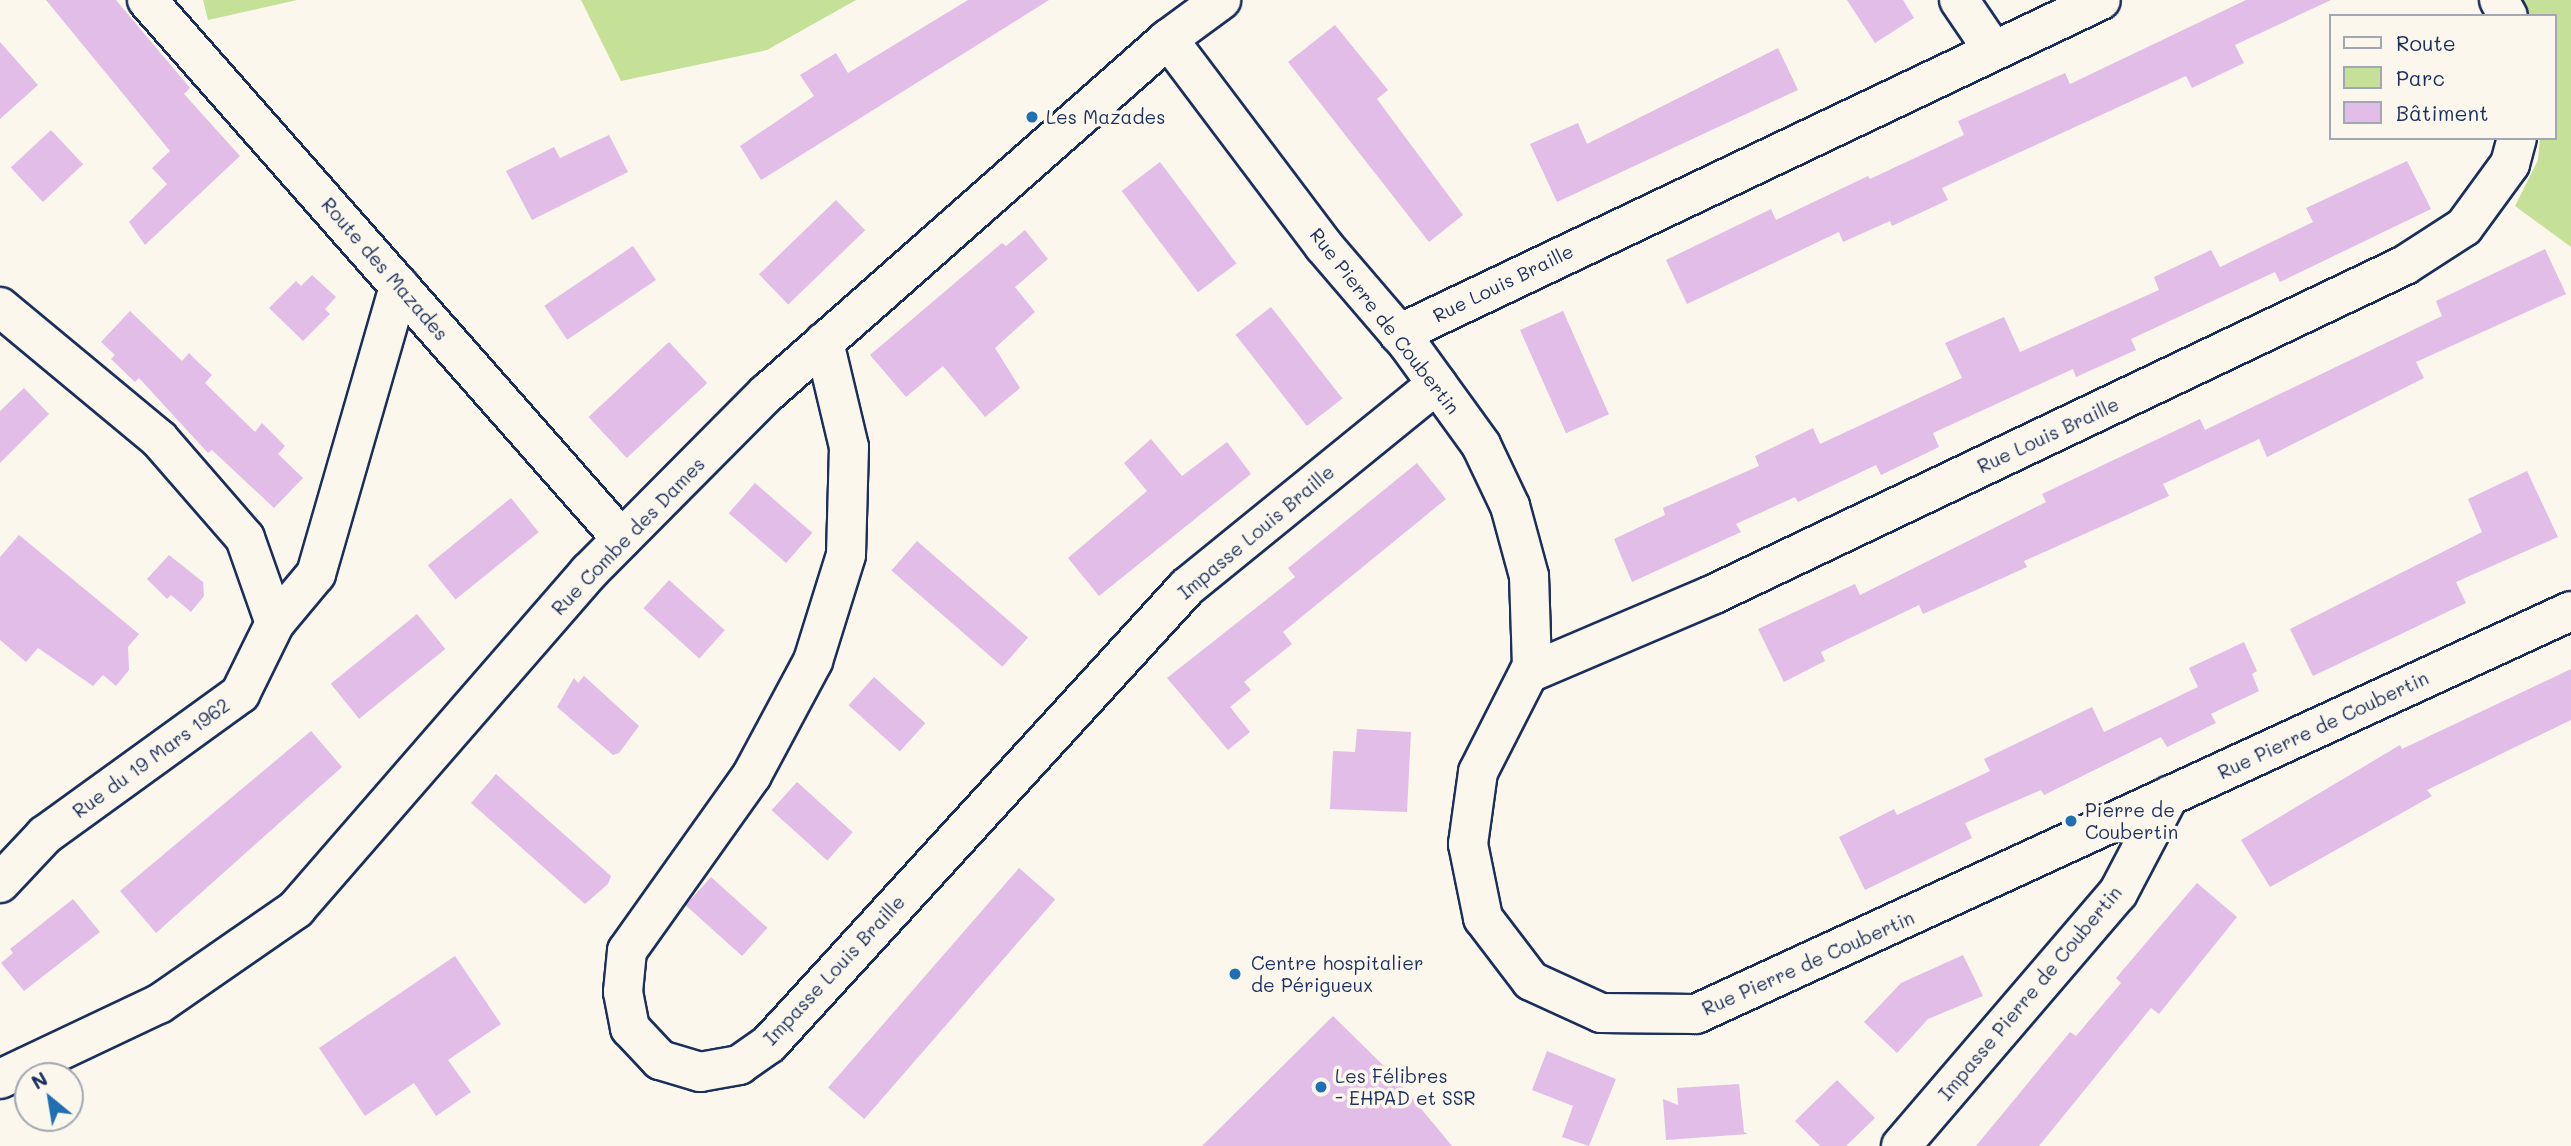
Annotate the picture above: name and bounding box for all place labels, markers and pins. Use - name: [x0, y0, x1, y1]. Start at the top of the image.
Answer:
- place label: Les Mazades: [1046, 106, 1165, 128]
- marker: Les Mazades: [1024, 109, 1040, 125]
- place label: Pierre de Coubertin: [2085, 799, 2178, 843]
- marker: Pierre de Coubertin: [2063, 813, 2079, 829]
- place label: Centre hospitalier de Périgueux: [1251, 952, 1423, 996]
- marker: Centre hospitalier de Périgueux: [1225, 964, 1245, 984]
- place label: Les Félibres - EHPAD et SSR: [1335, 1065, 1476, 1109]
- marker: Les Félibres - EHPAD et SSR: [1313, 1079, 1329, 1095]

